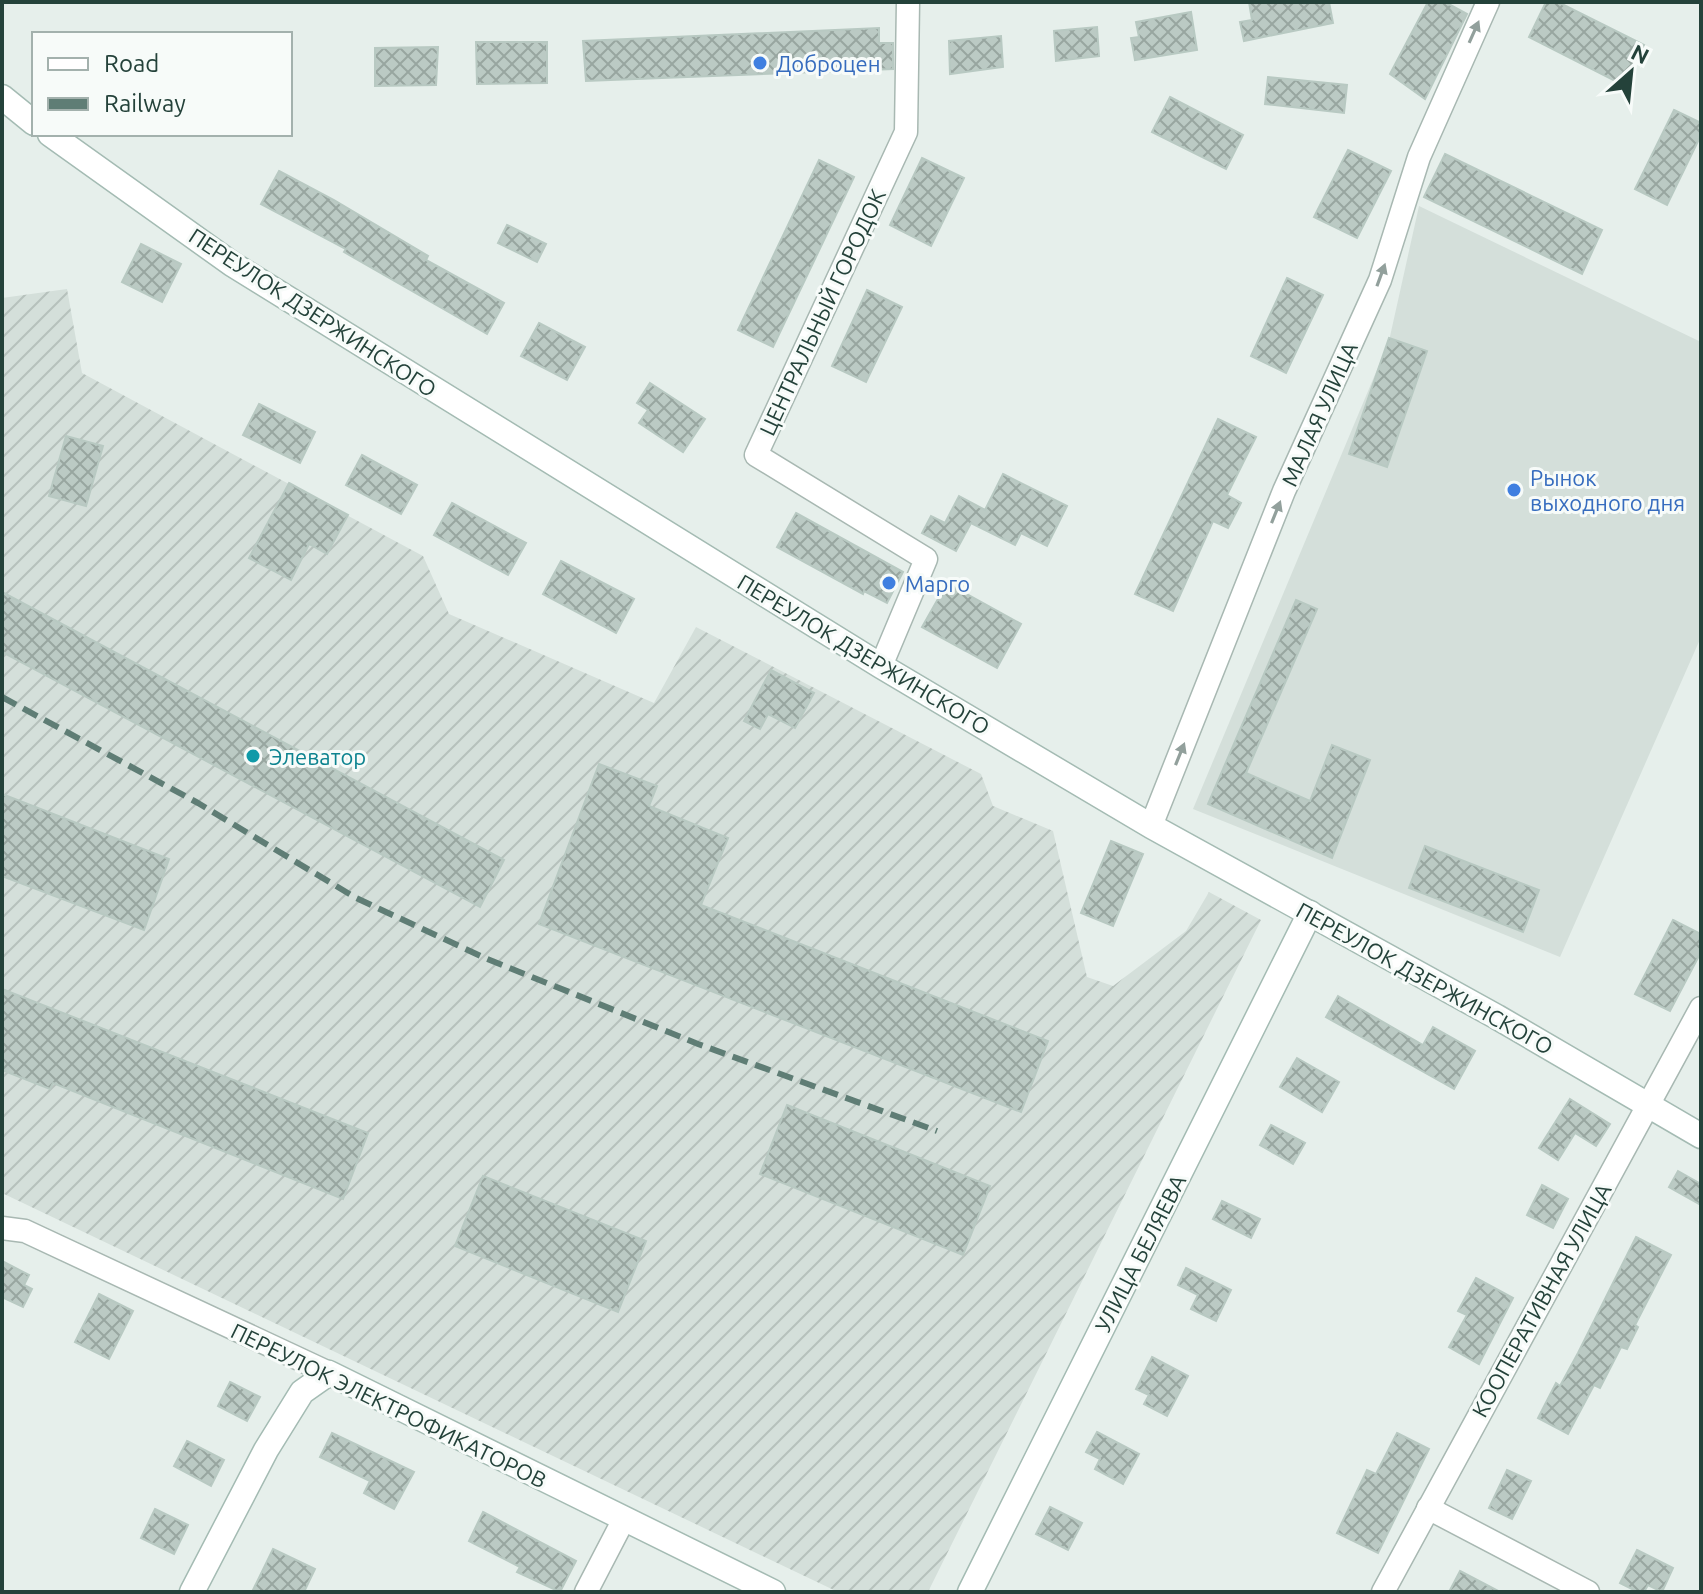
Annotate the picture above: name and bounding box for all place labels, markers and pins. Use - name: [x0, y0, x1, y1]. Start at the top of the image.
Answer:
- place label: Доброцен: [776, 51, 881, 76]
- marker: Доброцен: [751, 54, 769, 72]
- place label: Рынок выходного дня: [1530, 465, 1685, 515]
- marker: Рынок выходного дня: [1505, 481, 1523, 499]
- place label: Марго: [905, 571, 970, 596]
- marker: Марго: [880, 574, 898, 592]
- place label: Элеватор: [269, 744, 366, 769]
- marker: Элеватор: [244, 747, 262, 765]

